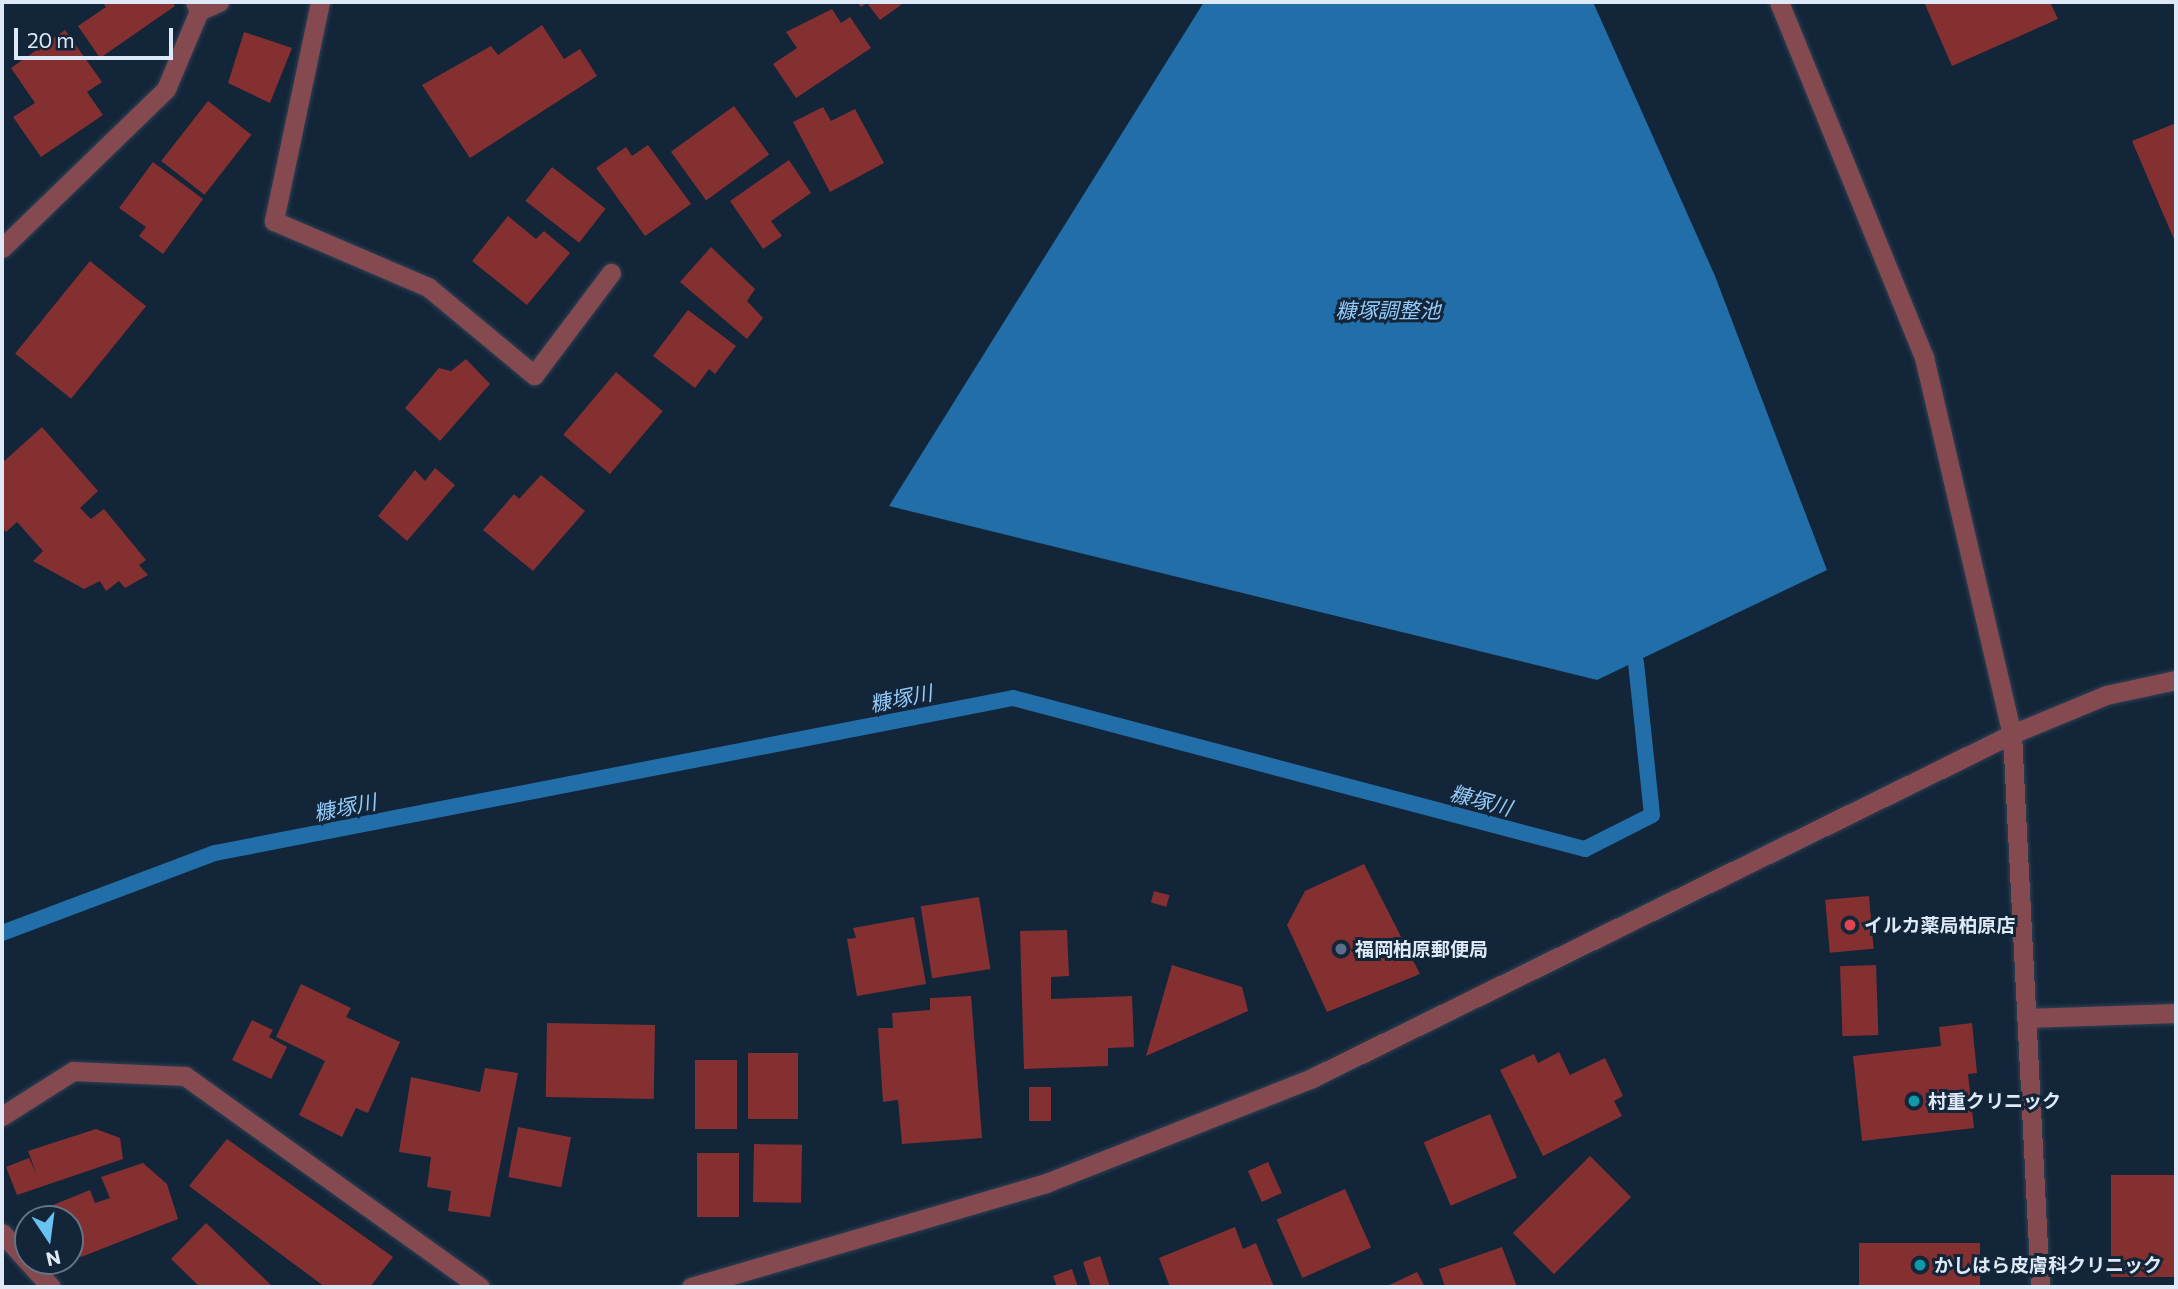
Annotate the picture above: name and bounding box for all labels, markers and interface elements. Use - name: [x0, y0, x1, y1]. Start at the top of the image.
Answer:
- scale bar: [18, 14, 177, 58]
- text: 20 m: [27, 27, 75, 52]
- water label: 糠塚調整池: [1336, 297, 1440, 323]
- water label: 糠塚川: [868, 680, 934, 716]
- water label: 糠塚川: [1447, 780, 1515, 820]
- water label: 糠塚川: [312, 789, 378, 825]
- place label: イルカ薬局柏原店: [1864, 914, 2016, 936]
- marker: イルカ薬局柏原店: [1842, 917, 1858, 933]
- place label: 福岡柏原郵便局: [1355, 938, 1488, 960]
- marker: 福岡柏原郵便局: [1333, 941, 1349, 957]
- place label: 村重クリニック: [1928, 1090, 2061, 1112]
- marker: 村重クリニック: [1906, 1093, 1922, 1109]
- north arrow: [14, 1205, 84, 1275]
- text: N: [44, 1246, 63, 1272]
- place label: かしはら皮膚科クリニック: [1934, 1254, 2162, 1276]
- marker: かしはら皮膚科クリニック: [1912, 1257, 1928, 1273]

